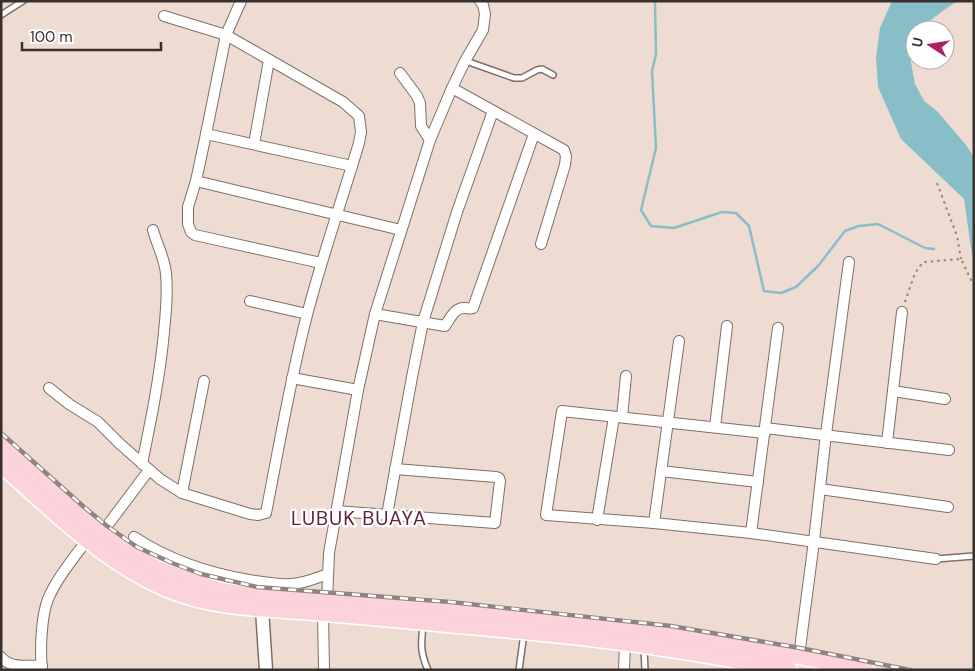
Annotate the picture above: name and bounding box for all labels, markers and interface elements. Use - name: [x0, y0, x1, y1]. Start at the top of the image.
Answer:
- scale bar: [22, 20, 161, 52]
- north arrow: [905, 20, 955, 70]
- text: 100 m: [30, 27, 73, 47]
- text: U: [907, 36, 927, 49]
- district label: LUBUK BUAYA: [291, 505, 427, 531]

